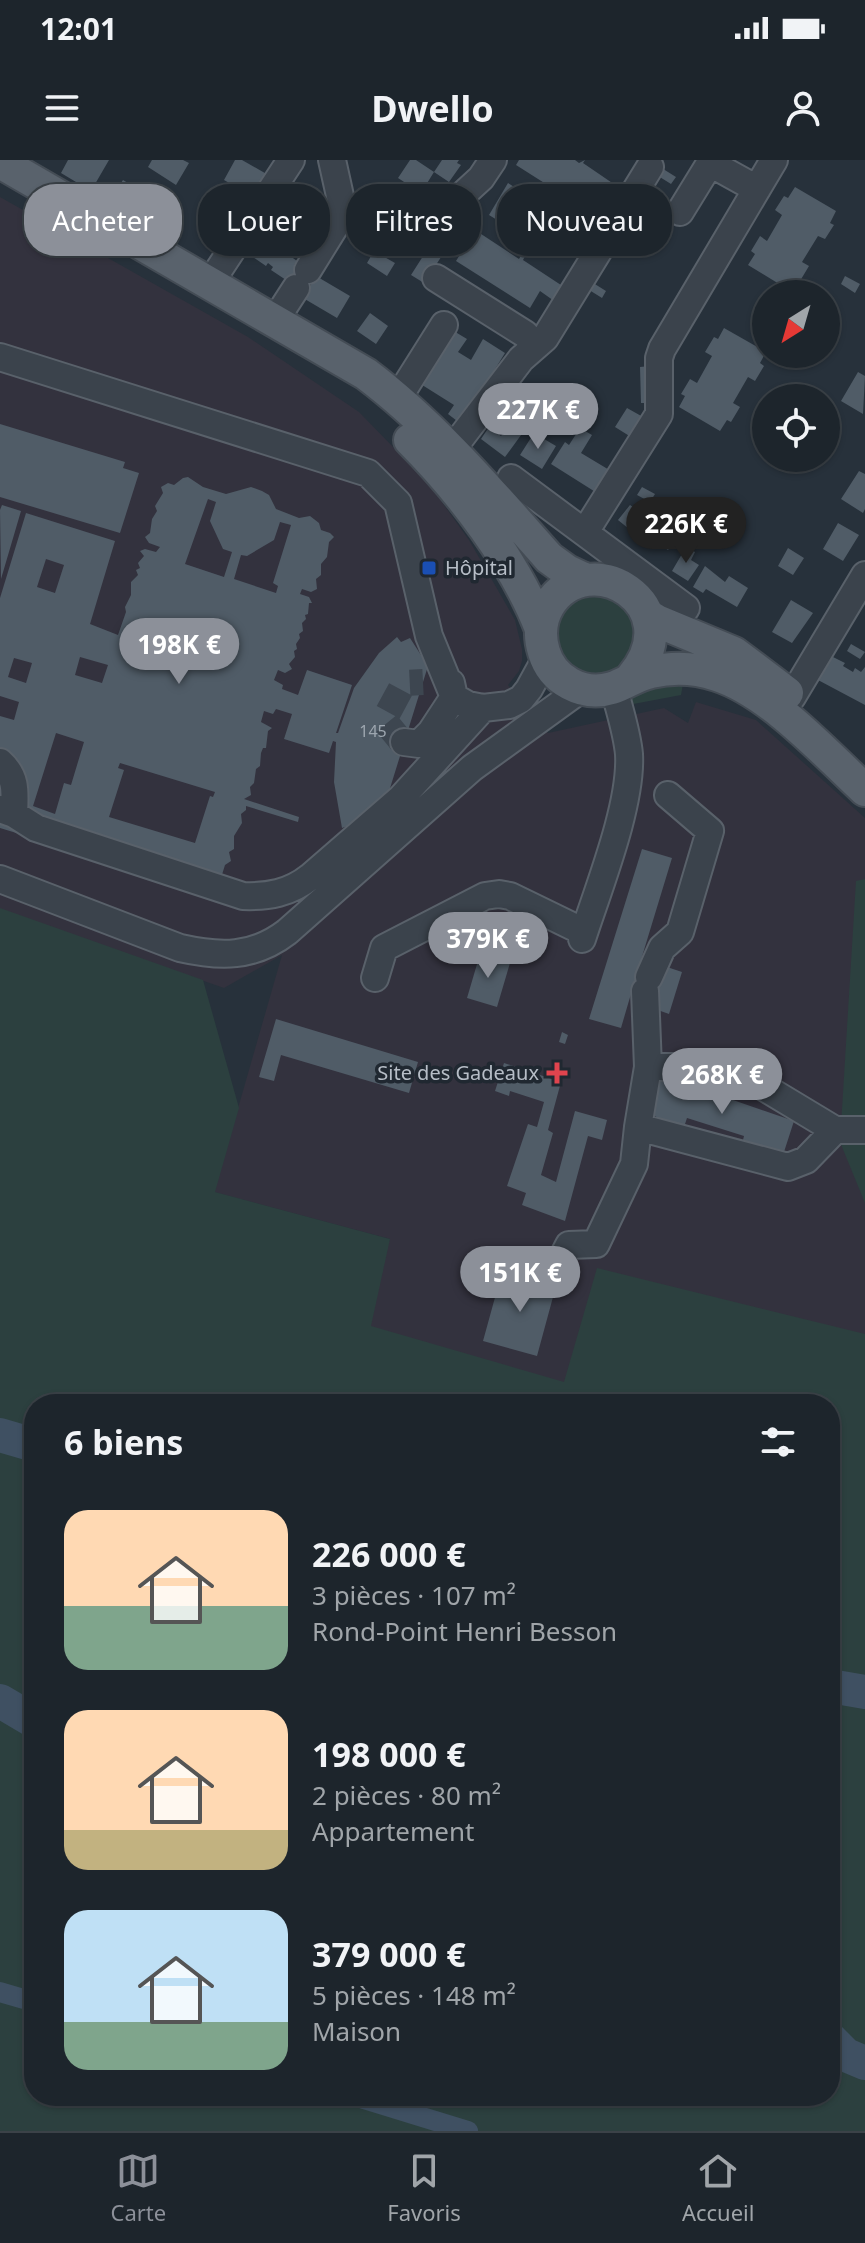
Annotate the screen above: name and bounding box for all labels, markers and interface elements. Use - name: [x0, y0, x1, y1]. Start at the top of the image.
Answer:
- text: 12:01: [40, 8, 117, 49]
- text: Dwello: [371, 84, 494, 133]
- icon: menu: [40, 86, 84, 130]
- icon: person: [781, 86, 825, 130]
- chip: Acheter: [24, 184, 182, 256]
- chip: Louer: [198, 184, 330, 256]
- chip: Filtres: [346, 184, 481, 256]
- chip: Nouveau: [497, 184, 672, 256]
- north arrow: [752, 280, 840, 368]
- map controls: [752, 280, 840, 472]
- pin: 227K €: [473, 383, 603, 451]
- button: locate: [752, 384, 840, 472]
- text: 227K €: [496, 391, 580, 427]
- pin: 226K €: [621, 497, 751, 565]
- text: 226K €: [644, 505, 728, 541]
- place label: Hôpital: [445, 554, 513, 581]
- marker: Hôpital: [420, 559, 438, 577]
- pin: 198K €: [114, 618, 244, 686]
- text: 198K €: [137, 626, 221, 662]
- house number: 145: [359, 720, 387, 742]
- pin: 379K €: [423, 912, 553, 980]
- text: 379K €: [446, 920, 530, 956]
- pin: 268K €: [657, 1048, 787, 1116]
- text: 268K €: [680, 1056, 764, 1092]
- place label: Site des Gadeaux: [377, 1059, 539, 1086]
- marker: Site des Gadeaux: [546, 1062, 568, 1084]
- pin: 151K €: [455, 1246, 585, 1314]
- text: 151K €: [478, 1254, 562, 1290]
- text: 6 biens: [64, 1419, 183, 1465]
- icon: filters: [756, 1420, 800, 1464]
- text: 226 000 €: [312, 1531, 466, 1577]
- icon: home: [128, 1542, 224, 1638]
- text: 3 pièces · 107 m²: [312, 1577, 516, 1613]
- text: Rond-Point Henri Besson: [312, 1613, 617, 1649]
- text: 198 000 €: [312, 1731, 466, 1777]
- icon: home: [128, 1742, 224, 1838]
- text: 2 pièces · 80 m²: [312, 1777, 501, 1813]
- text: Appartement: [312, 1813, 474, 1849]
- text: 379 000 €: [312, 1931, 466, 1977]
- icon: home: [128, 1942, 224, 2038]
- text: 5 pièces · 148 m²: [312, 1977, 516, 2013]
- text: Maison: [312, 2013, 401, 2049]
- tab: Carte: [111, 2149, 166, 2227]
- tab: Favoris: [387, 2149, 461, 2227]
- tab: Accueil: [682, 2149, 754, 2227]

